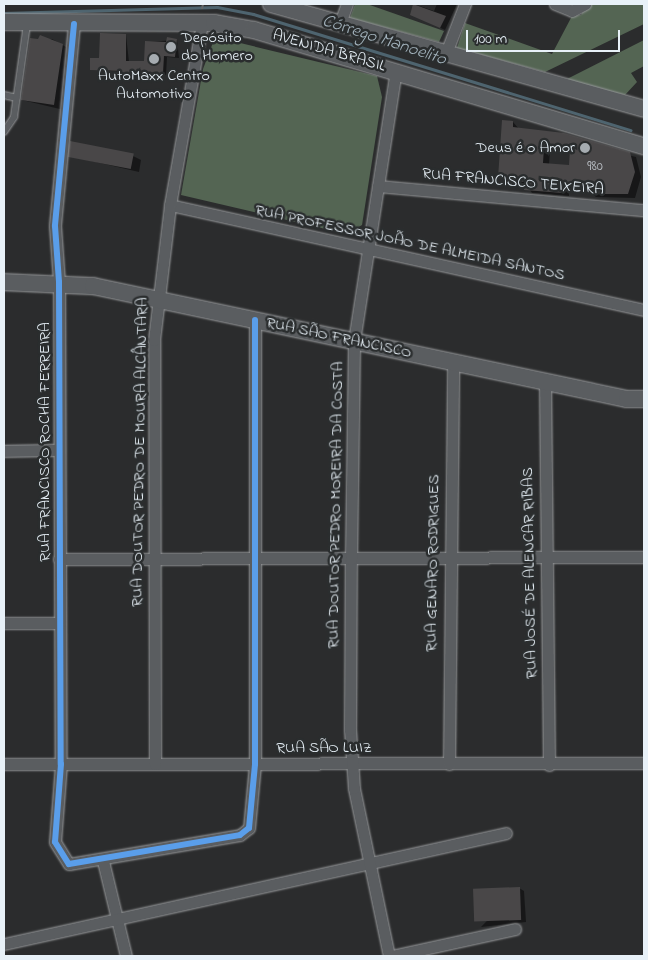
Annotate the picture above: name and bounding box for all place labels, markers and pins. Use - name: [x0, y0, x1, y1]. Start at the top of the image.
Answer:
- place label: Depósito do Homero: [181, 28, 253, 66]
- marker: Depósito do Homero: [165, 41, 177, 53]
- marker: AutoMaxx Centro Automotivo: [148, 53, 160, 65]
- place label: AutoMaxx Centro Automotivo: [98, 66, 210, 104]
- place label: Deus é o Amor: [476, 138, 575, 158]
- marker: Deus é o Amor: [579, 142, 591, 154]

